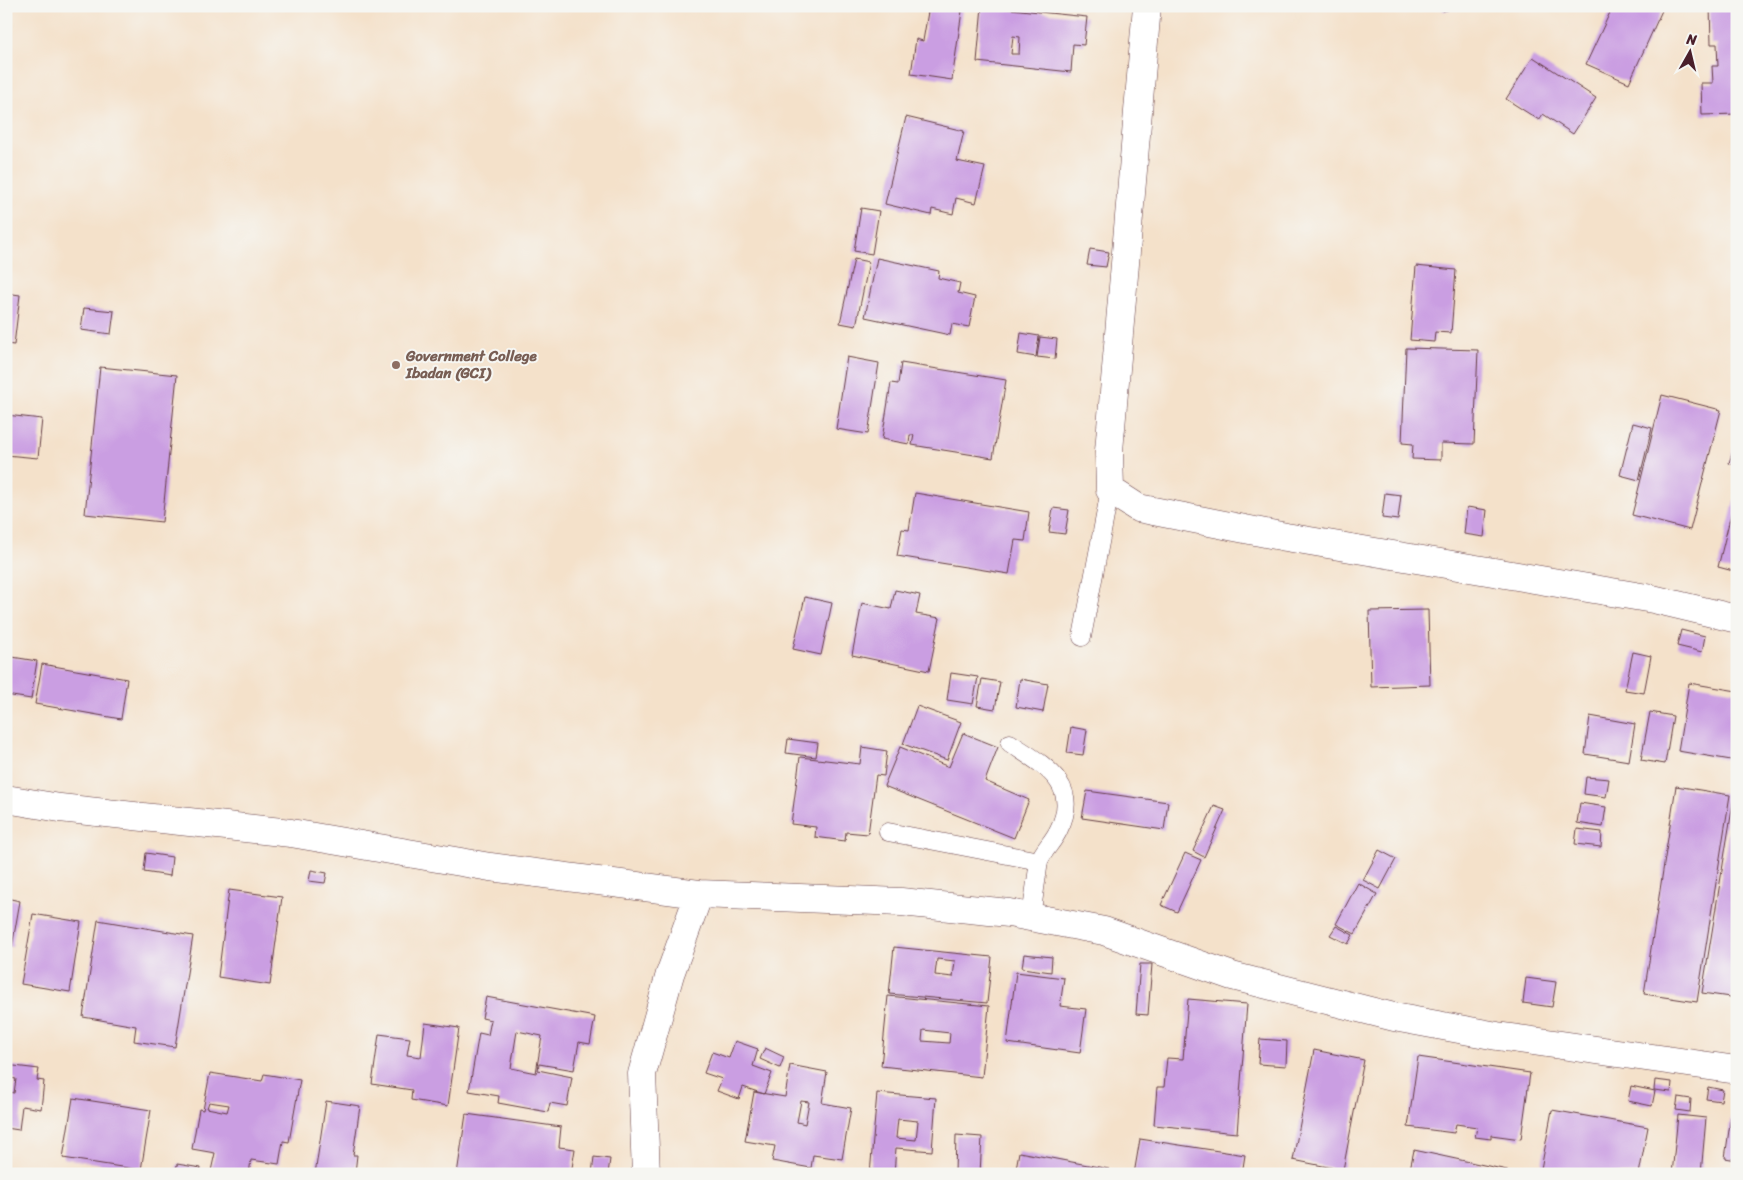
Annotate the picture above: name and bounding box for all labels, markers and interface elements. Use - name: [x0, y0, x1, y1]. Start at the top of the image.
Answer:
- text: N: [1684, 26, 1699, 53]
- north arrow: [1666, 28, 1716, 78]
- place label: Government College Ibadan (GCI): [405, 343, 538, 386]
- marker: Government College Ibadan (GCI): [390, 359, 402, 371]

